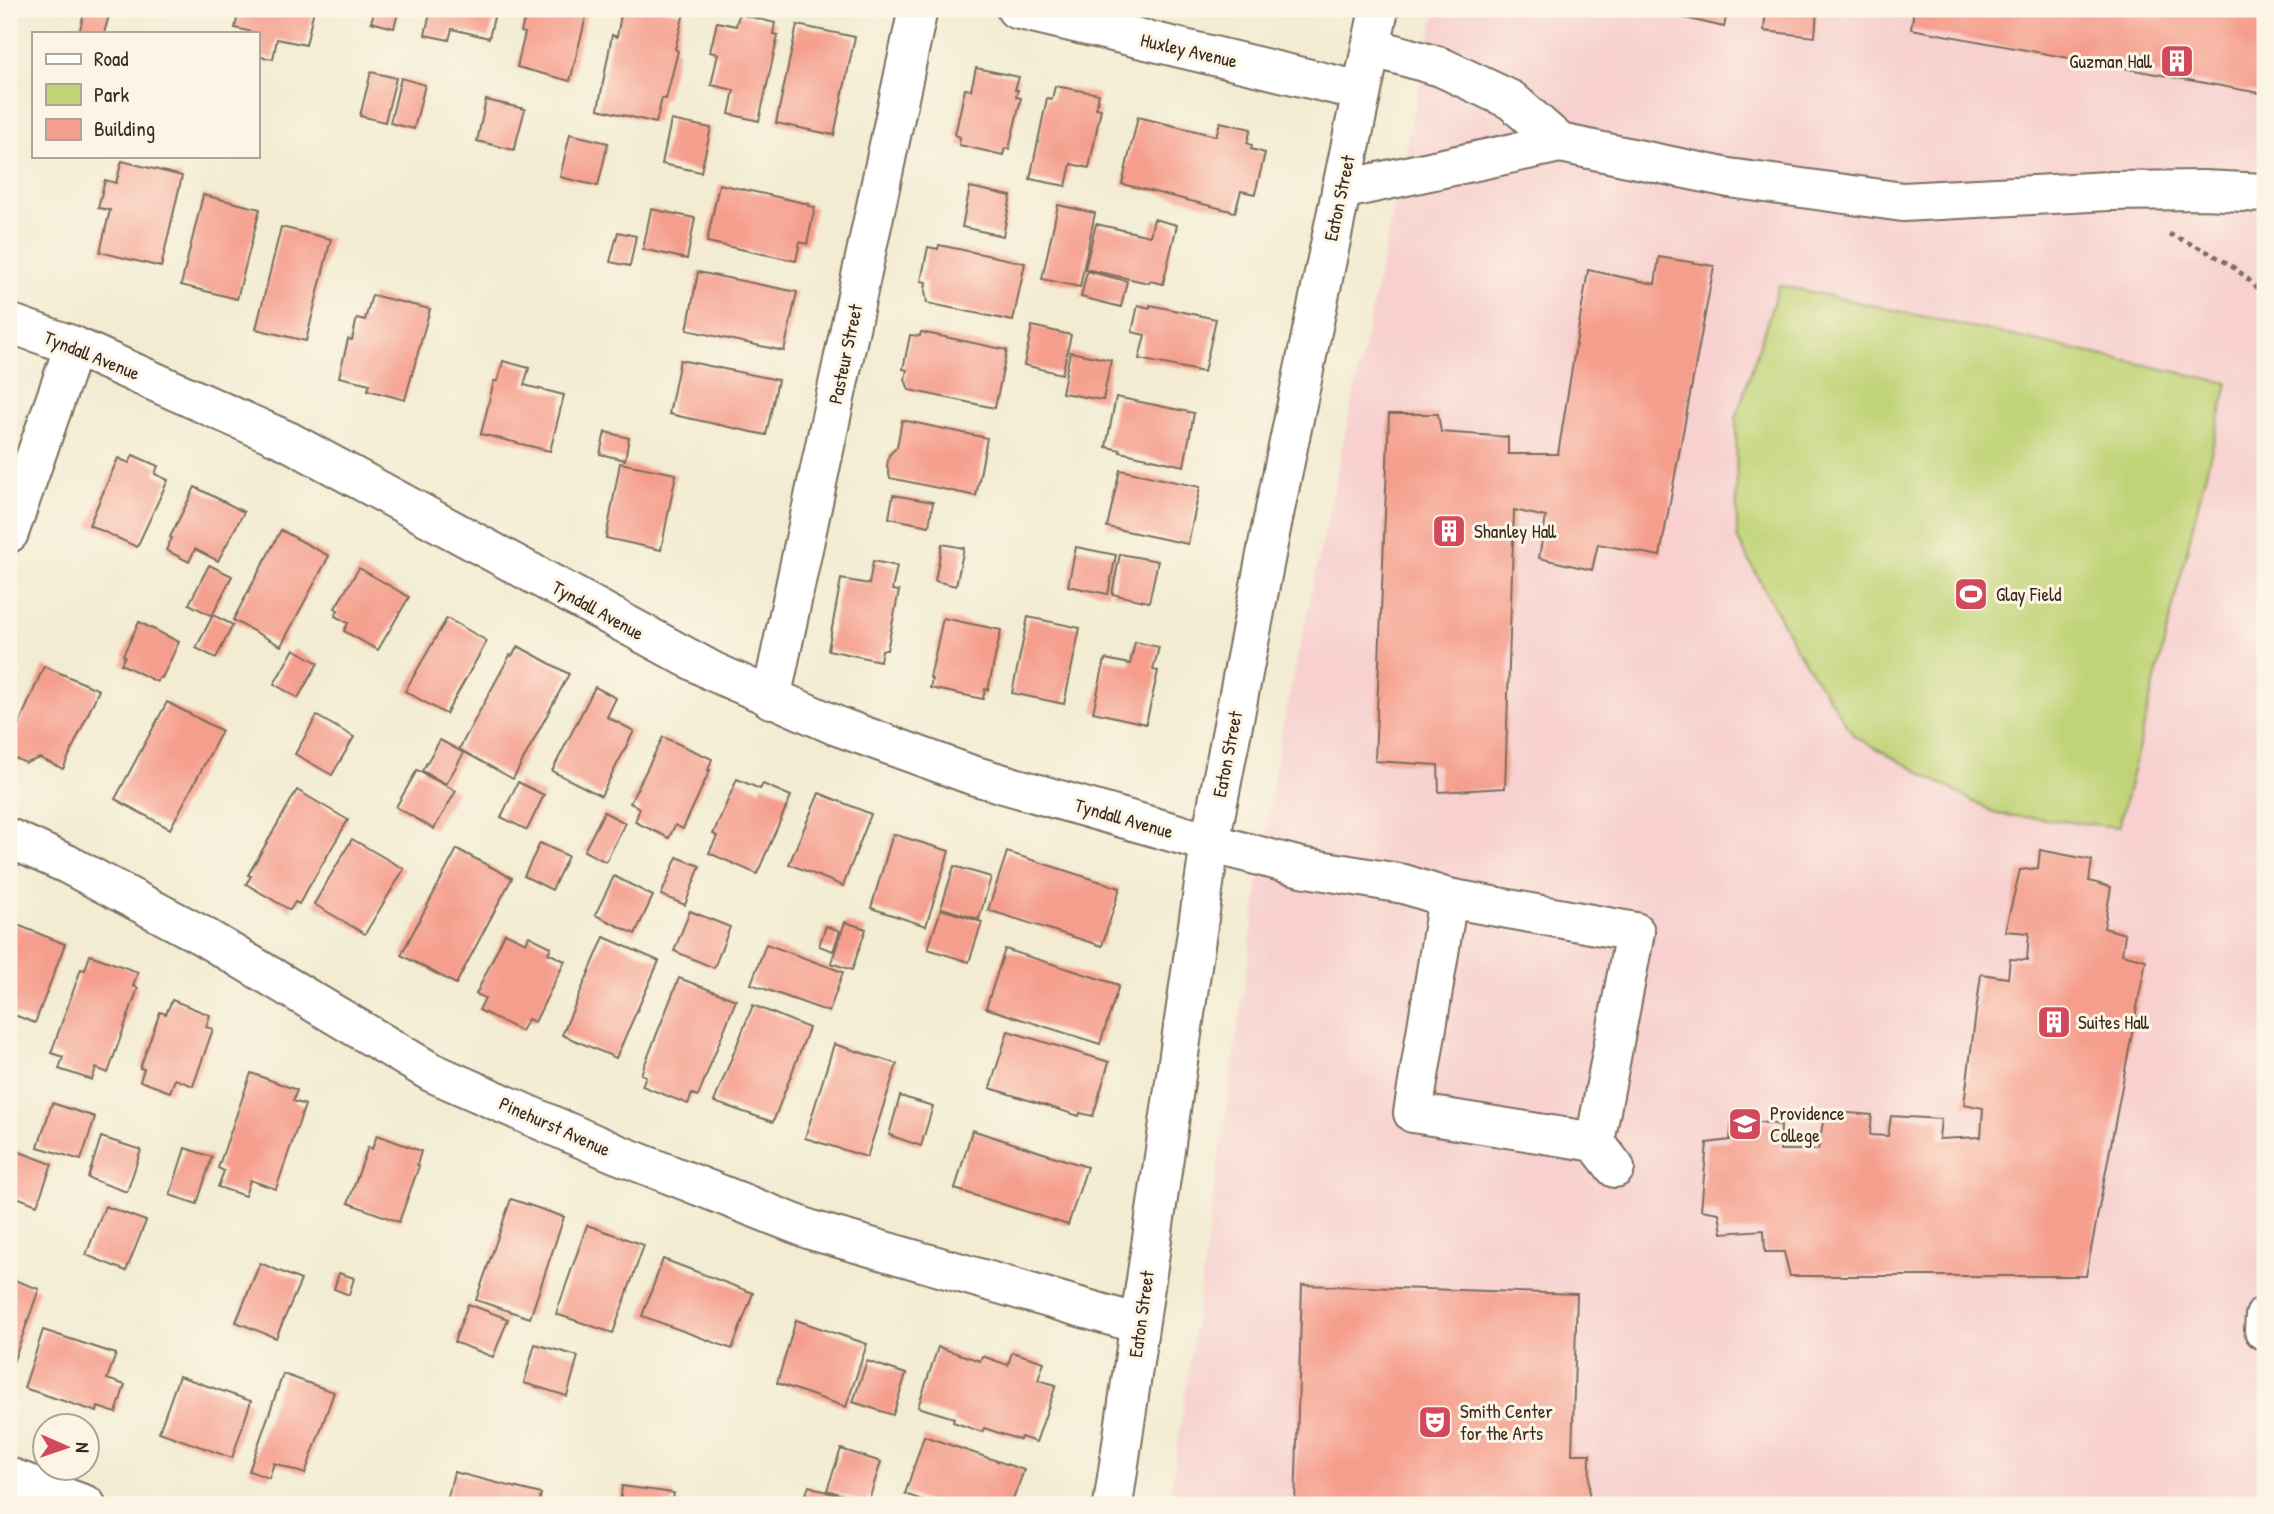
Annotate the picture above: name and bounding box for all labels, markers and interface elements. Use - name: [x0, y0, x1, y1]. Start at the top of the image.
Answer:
- street label: Huxley Avenue: [1138, 26, 1240, 74]
- legend: [32, 32, 259, 158]
- building icon: Guzman Hall: [2158, 42, 2196, 80]
- text: Road: [94, 44, 128, 73]
- place label: Guzman Hall: [2069, 48, 2153, 74]
- text: Park: [94, 80, 129, 109]
- text: Building: [94, 114, 155, 143]
- street label: Eaton Street: [1317, 152, 1361, 243]
- street label: Pasteur Street: [822, 301, 868, 406]
- street label: Tyndall Avenue: [40, 324, 144, 386]
- building icon: Shanley Hall: [1430, 512, 1468, 550]
- place label: Shanley Hall: [1474, 518, 1557, 544]
- street label: Tyndall Avenue: [547, 574, 649, 646]
- sports icon: Glay Field: [1952, 575, 1990, 613]
- place label: Glay Field: [1996, 581, 2062, 607]
- street label: Eaton Street: [1206, 708, 1248, 799]
- street label: Tyndall Avenue: [1072, 792, 1177, 845]
- building icon: Suites Hall: [2035, 1003, 2073, 1041]
- place label: Suites Hall: [2078, 1009, 2150, 1035]
- street label: Pinehurst Avenue: [495, 1090, 615, 1162]
- place label: Providence College: [1770, 1100, 1845, 1148]
- school or university icon: Providence College: [1726, 1105, 1764, 1143]
- street label: Eaton Street: [1122, 1269, 1160, 1359]
- place label: Smith Center for the Arts: [1460, 1398, 1553, 1446]
- theatre icon: Smith Center for the Arts: [1416, 1403, 1454, 1441]
- north arrow: [32, 1412, 102, 1482]
- text: N: [70, 1442, 96, 1453]

